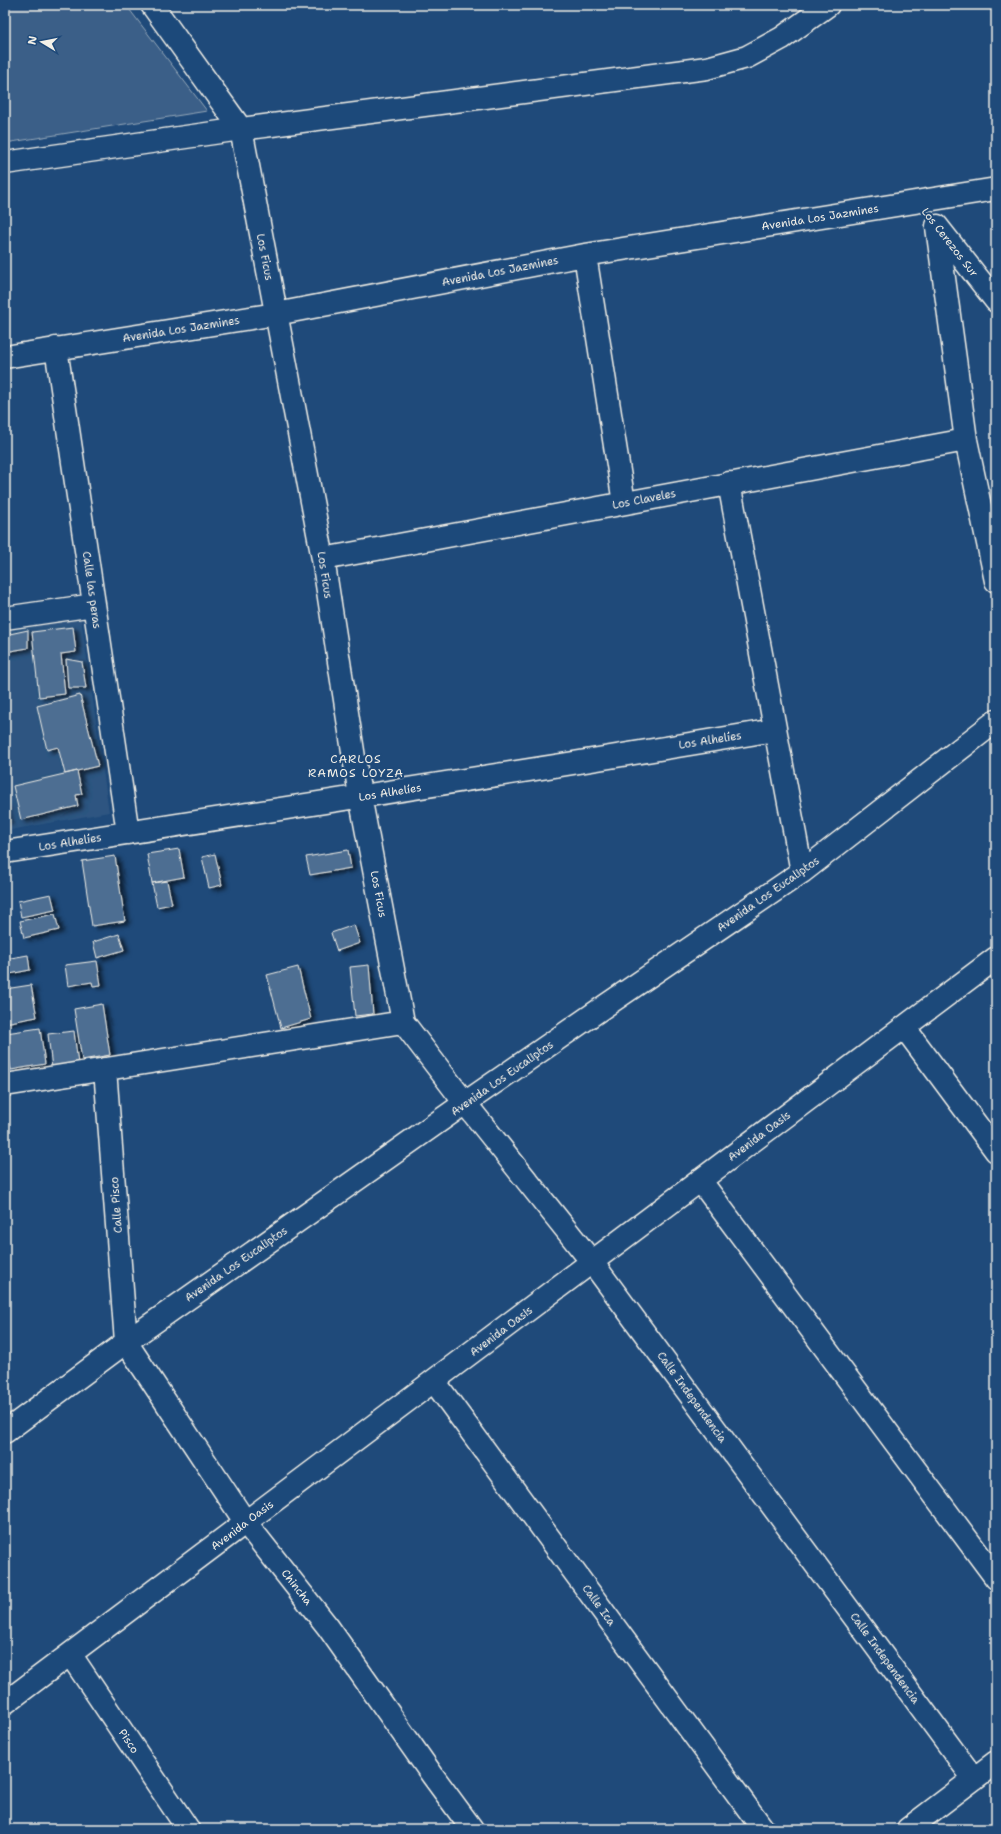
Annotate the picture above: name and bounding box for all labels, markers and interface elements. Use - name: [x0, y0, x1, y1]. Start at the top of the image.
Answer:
- north arrow: [22, 22, 62, 62]
- text: N: [25, 34, 41, 46]
- street label: Avenida Los Jazmines: [760, 201, 880, 234]
- street label: Los Cerezos Sur: [918, 205, 981, 280]
- street label: Los Ficus: [253, 232, 276, 282]
- street label: Avenida Los Jazmines: [440, 253, 560, 290]
- street label: Avenida Los Jazmines: [121, 313, 241, 346]
- street label: Los Claveles: [611, 486, 677, 513]
- street label: Calle las peras: [79, 550, 104, 630]
- street label: Los Ficus: [313, 551, 336, 600]
- street label: Los Alhelíes: [678, 728, 743, 753]
- district label: CARLOS RAMOS LOYZA: [308, 751, 404, 781]
- street label: Los Alhelíes: [358, 780, 423, 805]
- street label: Los Alhelíes: [38, 830, 103, 855]
- street label: Avenida Los Eucaliptos: [714, 853, 823, 936]
- street label: Los Ficus: [367, 869, 390, 919]
- street label: Avenida Los Eucaliptos: [448, 1037, 557, 1120]
- street label: Avenida Oasis: [725, 1108, 794, 1165]
- street label: Calle Pisco: [107, 1176, 126, 1234]
- street label: Avenida Los Eucaliptos: [182, 1223, 291, 1306]
- street label: Avenida Oasis: [467, 1303, 536, 1360]
- street label: Calle Independencia: [653, 1349, 730, 1446]
- street label: Avenida Oasis: [208, 1497, 277, 1554]
- street label: Chincha: [278, 1566, 316, 1609]
- street label: Calle Ica: [578, 1582, 619, 1629]
- street label: Calle Independencia: [846, 1610, 923, 1707]
- street label: Pisco: [115, 1726, 142, 1757]

